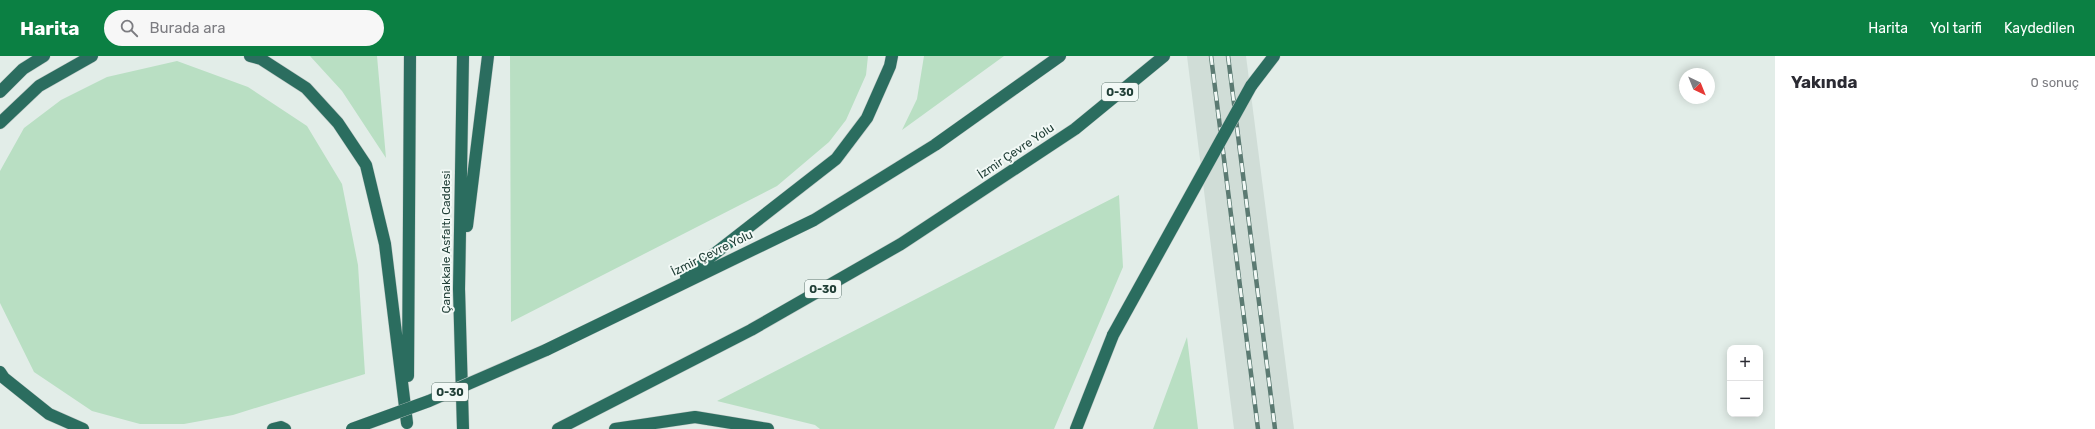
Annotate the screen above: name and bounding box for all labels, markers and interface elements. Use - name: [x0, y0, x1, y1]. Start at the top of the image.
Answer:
- search box: [104, 10, 384, 46]
- text: Harita: [20, 17, 80, 40]
- icon: search: [118, 17, 140, 39]
- text: Burada ara: [150, 19, 225, 37]
- text: Harita: [1868, 20, 1908, 37]
- text: Yol tarifi: [1930, 20, 1982, 37]
- text: Kaydedilen: [2004, 20, 2075, 37]
- north arrow: [1679, 68, 1715, 104]
- text: Yakında: [1791, 72, 1857, 92]
- text: 0 sonuç: [2031, 75, 2079, 90]
- road number: O-30: [1102, 83, 1138, 101]
- street label: İzmir Çevre Yolu: [975, 120, 1057, 182]
- street label: Çanakkale Asfaltı Caddesi: [439, 170, 453, 314]
- street label: İzmir Çevre Yolu: [669, 227, 755, 279]
- road number: O-30: [805, 280, 841, 298]
- map controls: [1727, 345, 1763, 417]
- button: +: [1727, 345, 1763, 381]
- button: −: [1727, 381, 1763, 417]
- road number: O-30: [432, 383, 468, 401]

